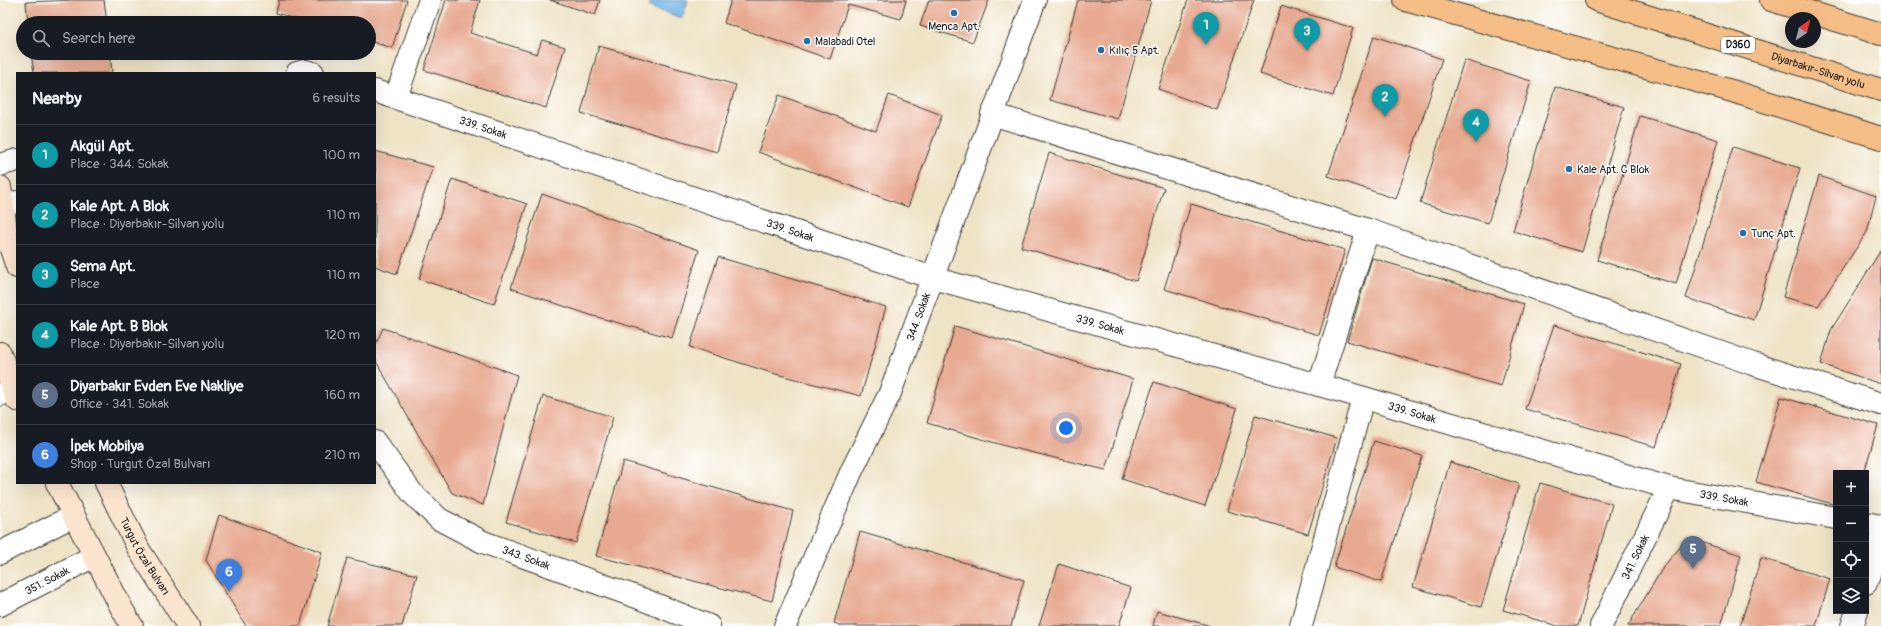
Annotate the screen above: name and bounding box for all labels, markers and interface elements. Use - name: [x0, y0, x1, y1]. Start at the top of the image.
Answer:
- marker: Menca Apt.: [949, 8, 959, 18]
- pin: 1: [1193, 12, 1219, 45]
- north arrow: [1785, 12, 1821, 48]
- search box: [16, 16, 376, 60]
- pin: 3: [1294, 18, 1320, 51]
- place label: Menca Apt.: [928, 20, 980, 33]
- icon: search: [30, 27, 52, 49]
- text: Search here: [62, 29, 135, 48]
- place label: Malabadi Otel: [815, 35, 875, 48]
- marker: Malabadi Otel: [802, 36, 812, 46]
- road number: D360: [1721, 37, 1755, 53]
- place label: Kılıç 5 Apt.: [1109, 44, 1160, 57]
- marker: Kılıç 5 Apt.: [1096, 45, 1106, 55]
- street label: Diyarbakır-Silvan yolu: [1770, 49, 1867, 91]
- pin: 2: [1372, 84, 1398, 117]
- text: Nearby: [32, 88, 81, 109]
- text: 6 results: [313, 90, 360, 106]
- pin: 4: [1463, 109, 1489, 142]
- street label: 339. Sokak: [458, 113, 509, 141]
- text: Akgül Apt.: [70, 137, 134, 156]
- text: 1: [42, 147, 48, 163]
- text: 100 m: [323, 147, 360, 163]
- text: Place · 344. Sokak: [70, 156, 169, 172]
- place label: Kale Apt. C Blok: [1577, 163, 1650, 176]
- marker: Kale Apt. C Blok: [1564, 164, 1574, 174]
- text: Kale Apt. A Blok: [70, 197, 169, 216]
- text: 2: [41, 207, 49, 223]
- text: 110 m: [327, 207, 360, 223]
- text: Place · Diyarbakır-Silvan yolu: [70, 216, 224, 232]
- street label: 339. Sokak: [765, 216, 816, 244]
- place label: Tunç Apt.: [1751, 227, 1796, 240]
- marker: Tunç Apt.: [1738, 228, 1748, 238]
- text: Sema Apt.: [70, 257, 136, 276]
- text: 3: [41, 267, 49, 283]
- text: 110 m: [327, 267, 360, 283]
- text: Place: [70, 276, 99, 292]
- street label: 344. Sokak: [903, 290, 933, 343]
- street label: 339. Sokak: [1075, 312, 1126, 337]
- text: Kale Apt. B Blok: [70, 317, 168, 336]
- text: 4: [41, 327, 49, 343]
- text: 120 m: [324, 327, 360, 343]
- text: Place · Diyarbakır-Silvan yolu: [70, 336, 224, 352]
- text: Diyarbakır Evden Eve Nakliye: [70, 377, 243, 396]
- text: 5: [41, 387, 49, 403]
- text: 160 m: [324, 387, 360, 403]
- text: Office · 341. Sokak: [70, 396, 169, 412]
- street label: 339. Sokak: [1387, 399, 1438, 425]
- your location: [1056, 418, 1076, 438]
- text: İpek Mobilya: [70, 437, 144, 456]
- text: 6: [41, 447, 49, 463]
- text: 210 m: [324, 447, 360, 463]
- text: Shop · Turgut Özal Bulvarı: [70, 456, 210, 472]
- map controls: [1833, 470, 1869, 614]
- button: +: [1833, 470, 1869, 506]
- street label: 339. Sokak: [1699, 487, 1750, 509]
- button: −: [1833, 506, 1869, 542]
- street label: Turgut Özal Bulvarı: [117, 515, 173, 597]
- street label: 341. Sokak: [1619, 532, 1652, 581]
- pin: 5: [1680, 536, 1706, 569]
- button: locate: [1833, 542, 1869, 578]
- street label: 343. Sokak: [500, 543, 552, 572]
- pin: 6: [216, 559, 242, 592]
- street label: 351. Sokak: [23, 563, 72, 597]
- button: layers: [1833, 578, 1869, 614]

